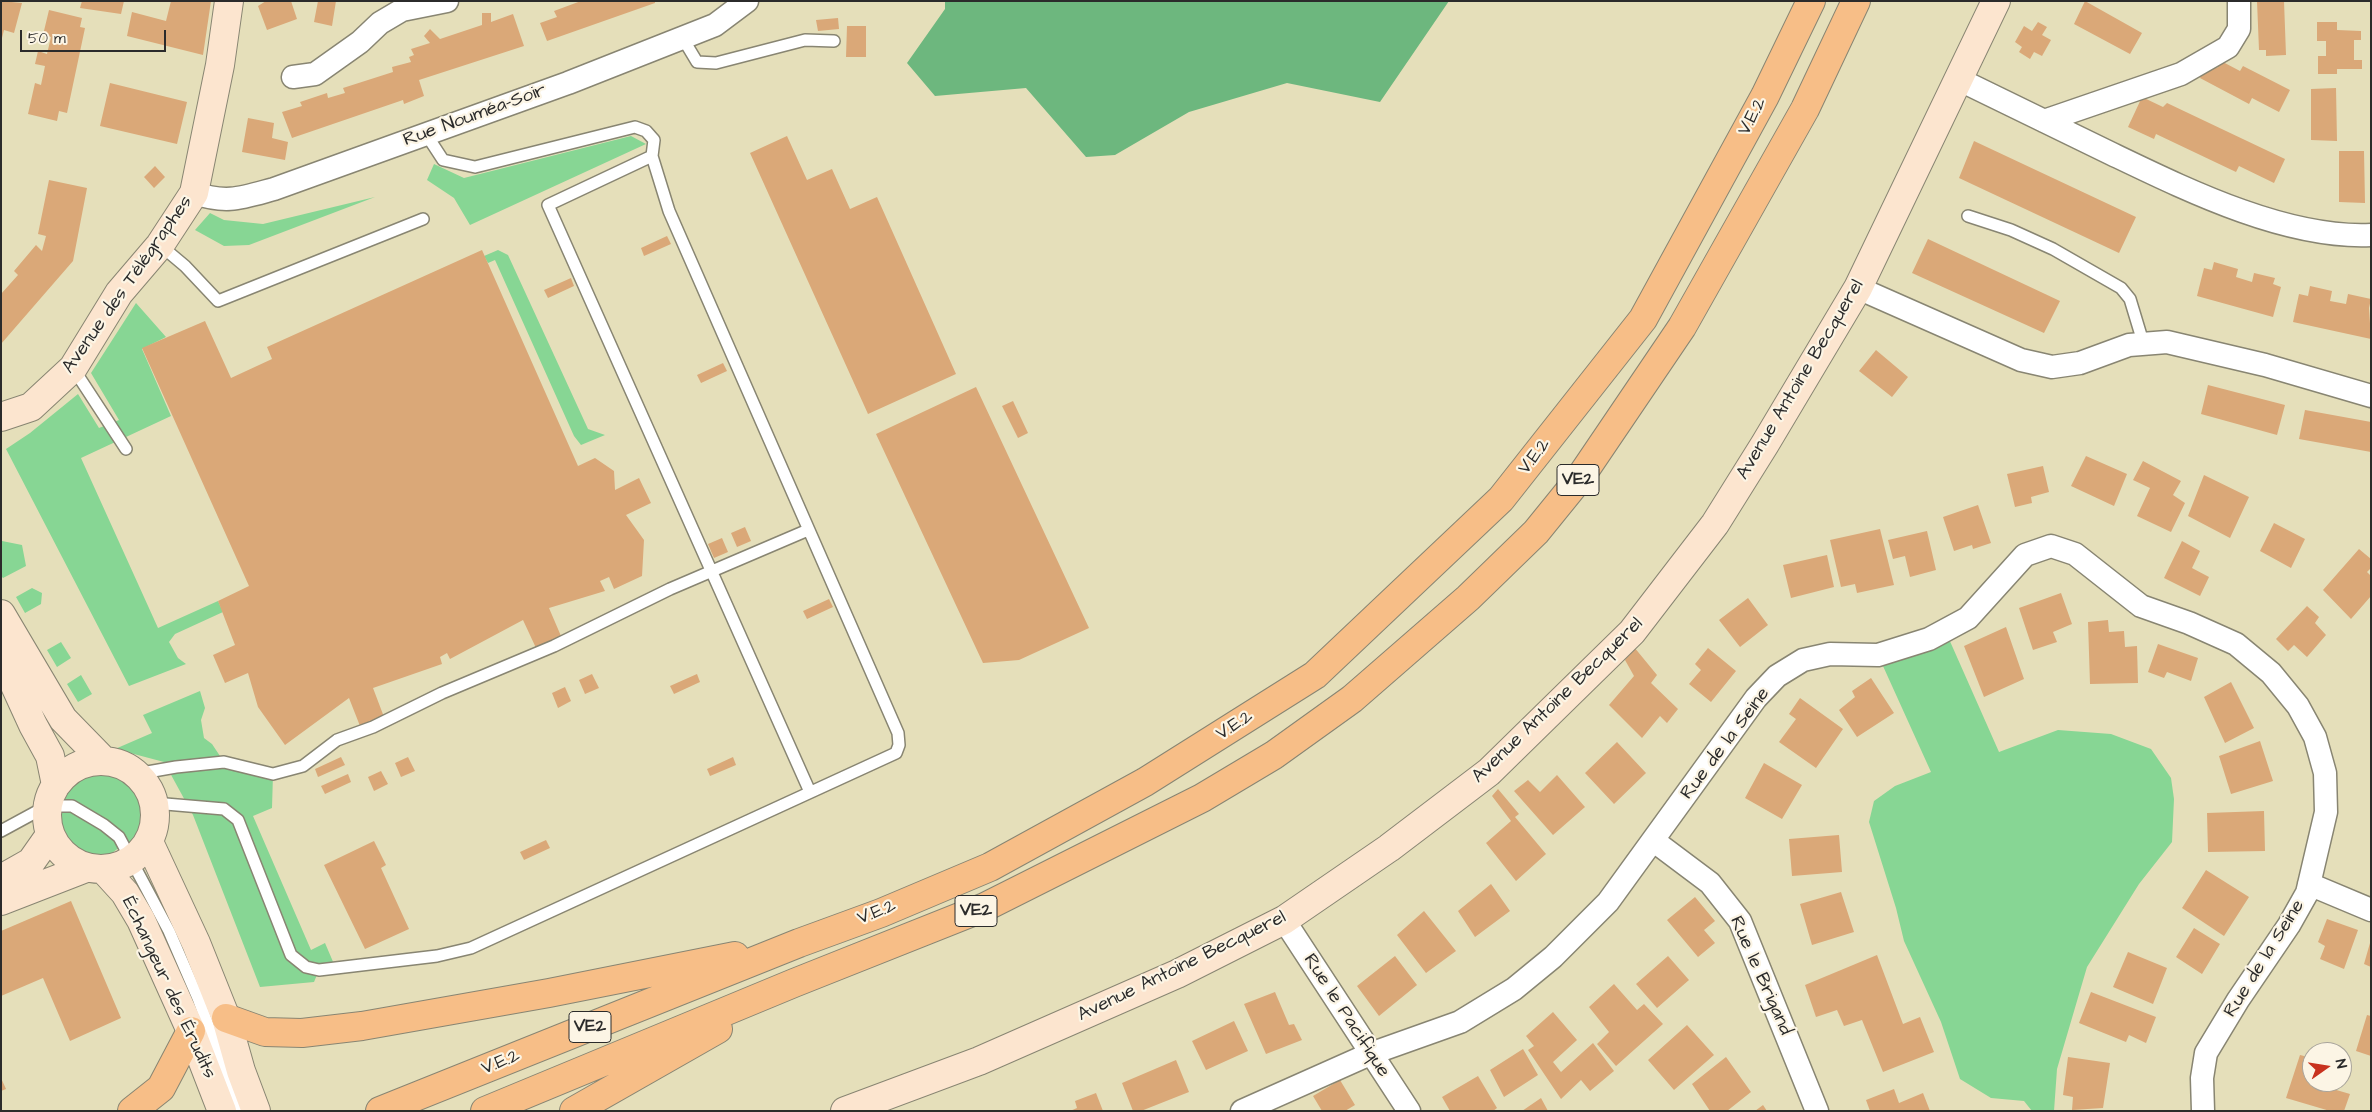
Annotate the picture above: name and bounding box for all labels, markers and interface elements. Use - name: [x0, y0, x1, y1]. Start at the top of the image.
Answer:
- scale bar: [22, 20, 169, 52]
- text: 50 m: [28, 28, 66, 49]
- street label: Rue Nouméa-Soir: [401, 80, 549, 152]
- street label: V.E.2: [1734, 94, 1772, 140]
- street label: Avenue des Télégraphes: [58, 192, 198, 378]
- street label: Avenue Antoine Becquerel: [1732, 276, 1870, 484]
- street label: V.E.2: [1514, 434, 1556, 480]
- road number: VE2: [1557, 464, 1599, 496]
- street label: Avenue Antoine Becquerel: [1468, 613, 1648, 789]
- street label: Rue de la Seine: [1677, 684, 1775, 804]
- street label: V.E.2: [1212, 706, 1258, 746]
- street label: Échangeur des Érudits: [116, 893, 220, 1083]
- street label: V.E.2: [855, 895, 899, 931]
- road number: VE2: [955, 896, 997, 926]
- street label: Rue de la Seine: [2220, 896, 2310, 1022]
- street label: Avenue Antoine Becquerel: [1074, 907, 1290, 1027]
- street label: Rue le Brigand: [1724, 913, 1796, 1039]
- street label: Rue le Pacifique: [1298, 950, 1394, 1082]
- road number: VE2: [569, 1012, 611, 1042]
- north arrow: [2302, 1042, 2352, 1092]
- street label: V.E.2: [478, 1045, 524, 1081]
- text: N: [2330, 1057, 2351, 1070]

